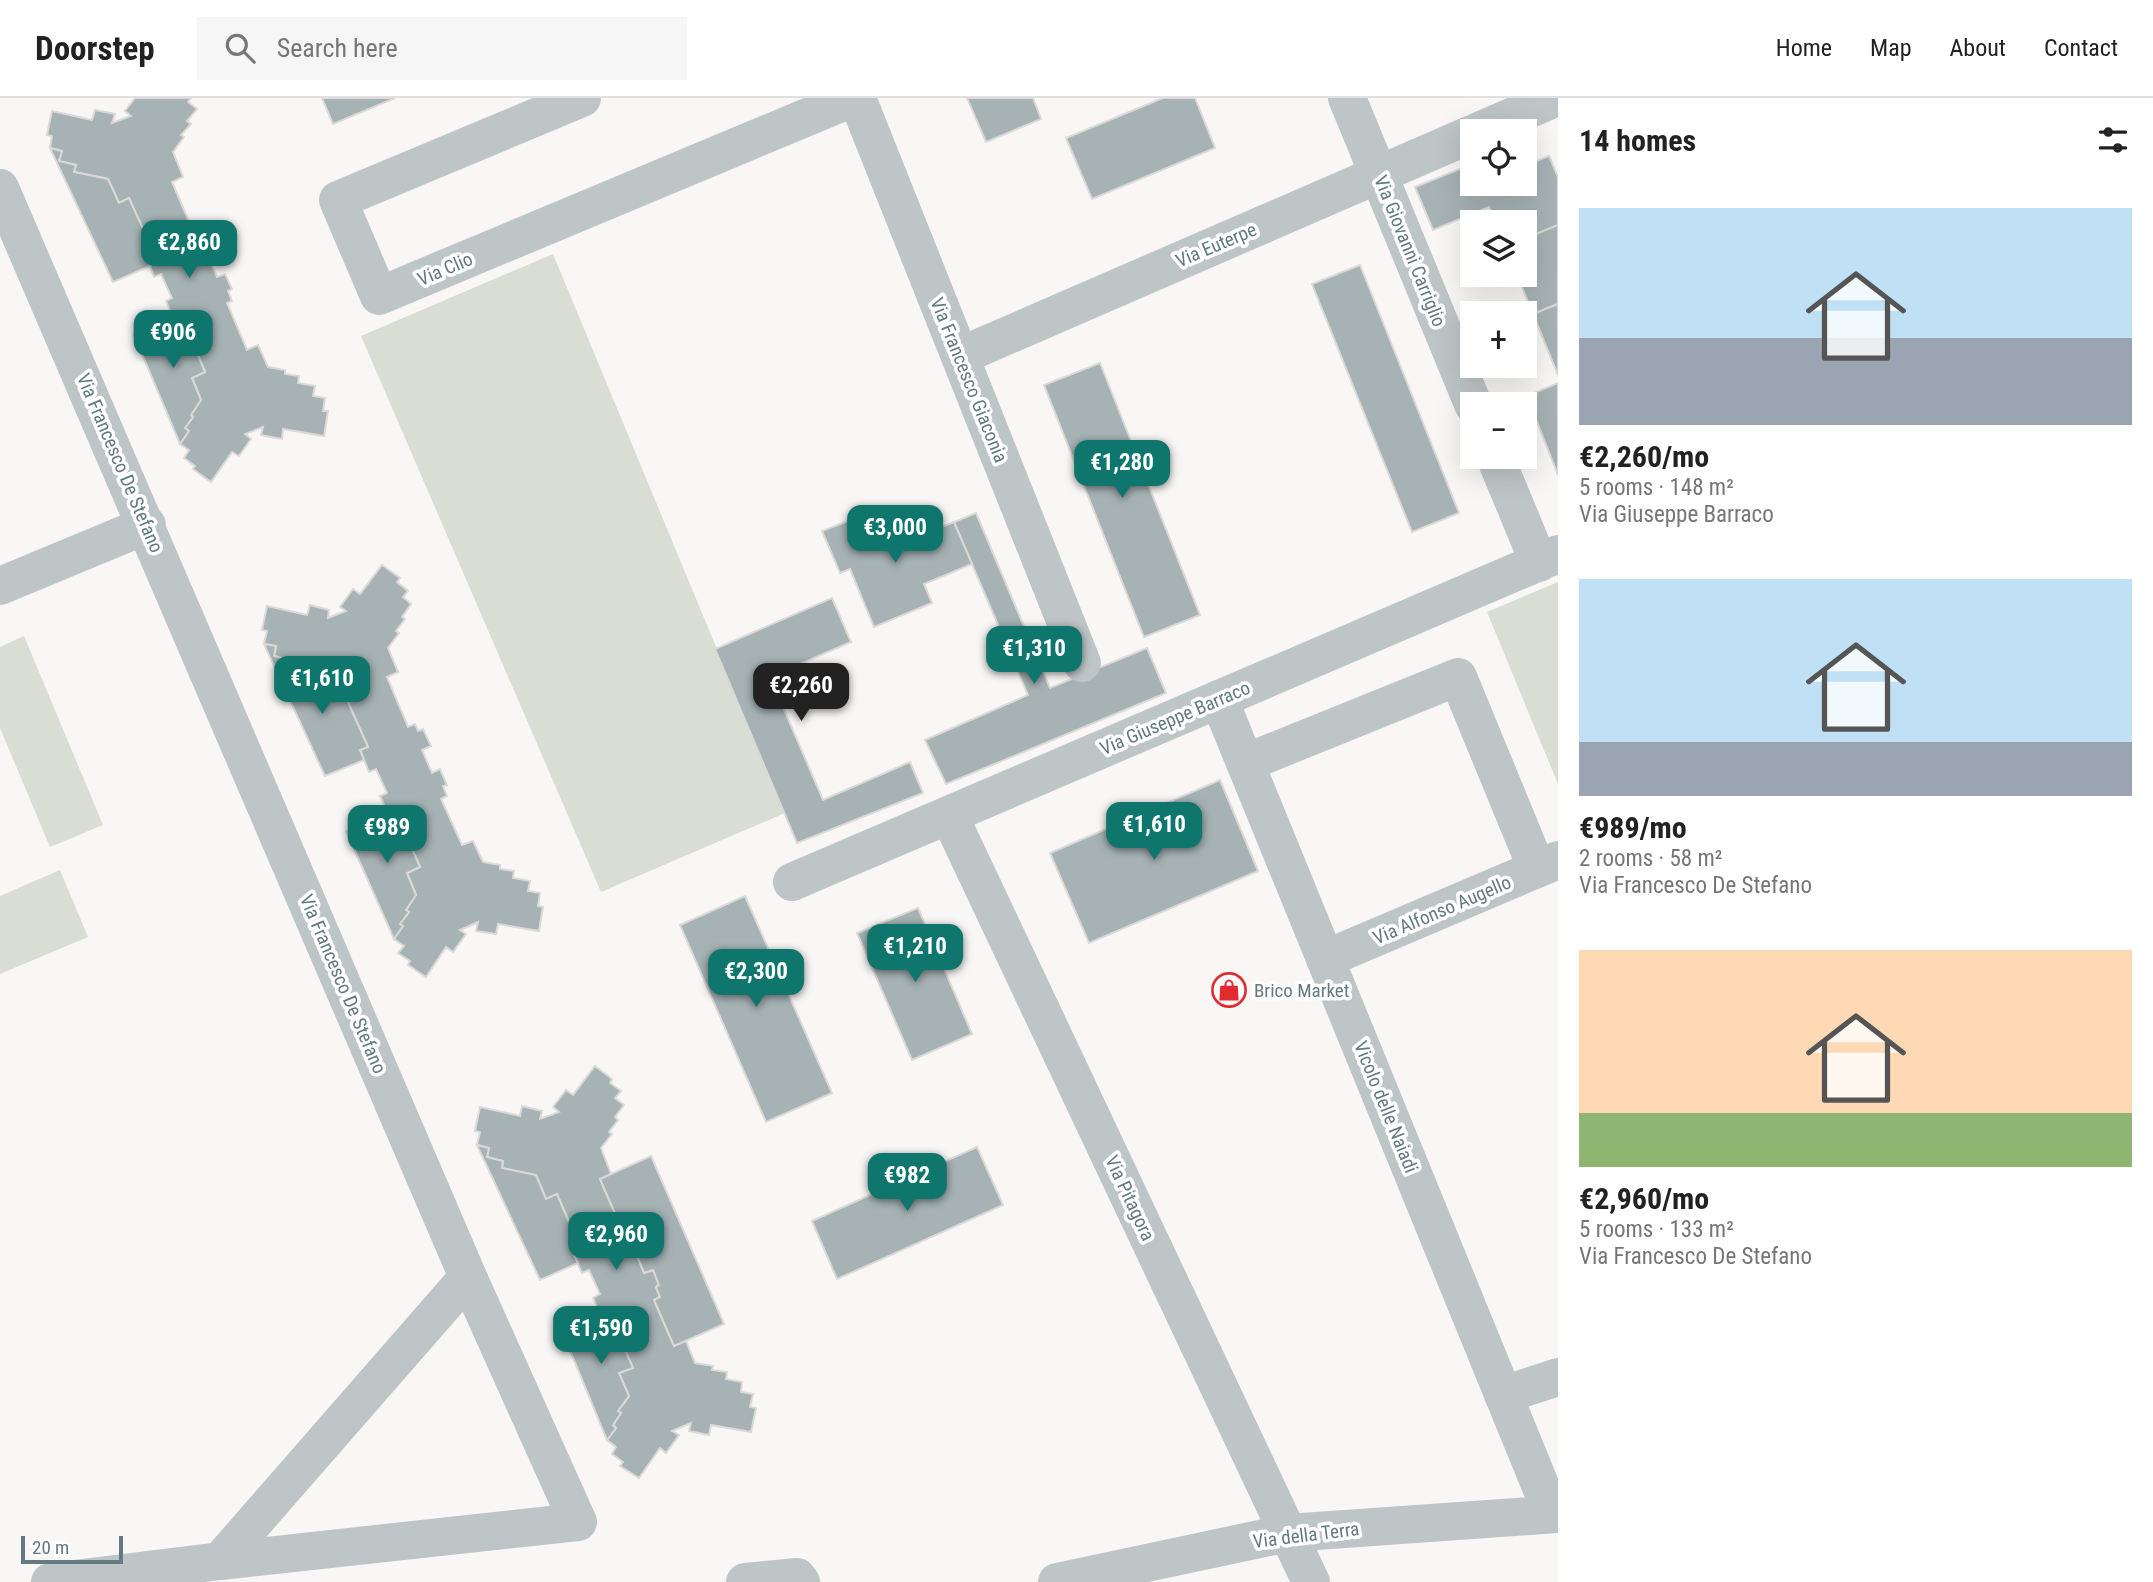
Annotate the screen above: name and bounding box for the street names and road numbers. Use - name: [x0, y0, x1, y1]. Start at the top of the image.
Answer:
- street label: Via Giovanni Carriglio: [1369, 172, 1451, 330]
- street label: Via Euterpe: [1172, 218, 1260, 272]
- street label: Via Clio: [414, 247, 476, 291]
- street label: Via Francesco Giaconia: [925, 294, 1013, 466]
- street label: Via Francesco De Stefano: [72, 370, 168, 556]
- street label: Via Giuseppe Barraco: [1096, 676, 1254, 760]
- street label: Via Alfonso Augello: [1370, 871, 1514, 949]
- street label: Via Francesco De Stefano: [295, 891, 391, 1077]
- street label: Vicolo delle Naiadi: [1349, 1038, 1423, 1176]
- street label: Via Pitagora: [1100, 1152, 1160, 1244]
- street label: Via della Terra: [1252, 1517, 1360, 1553]

